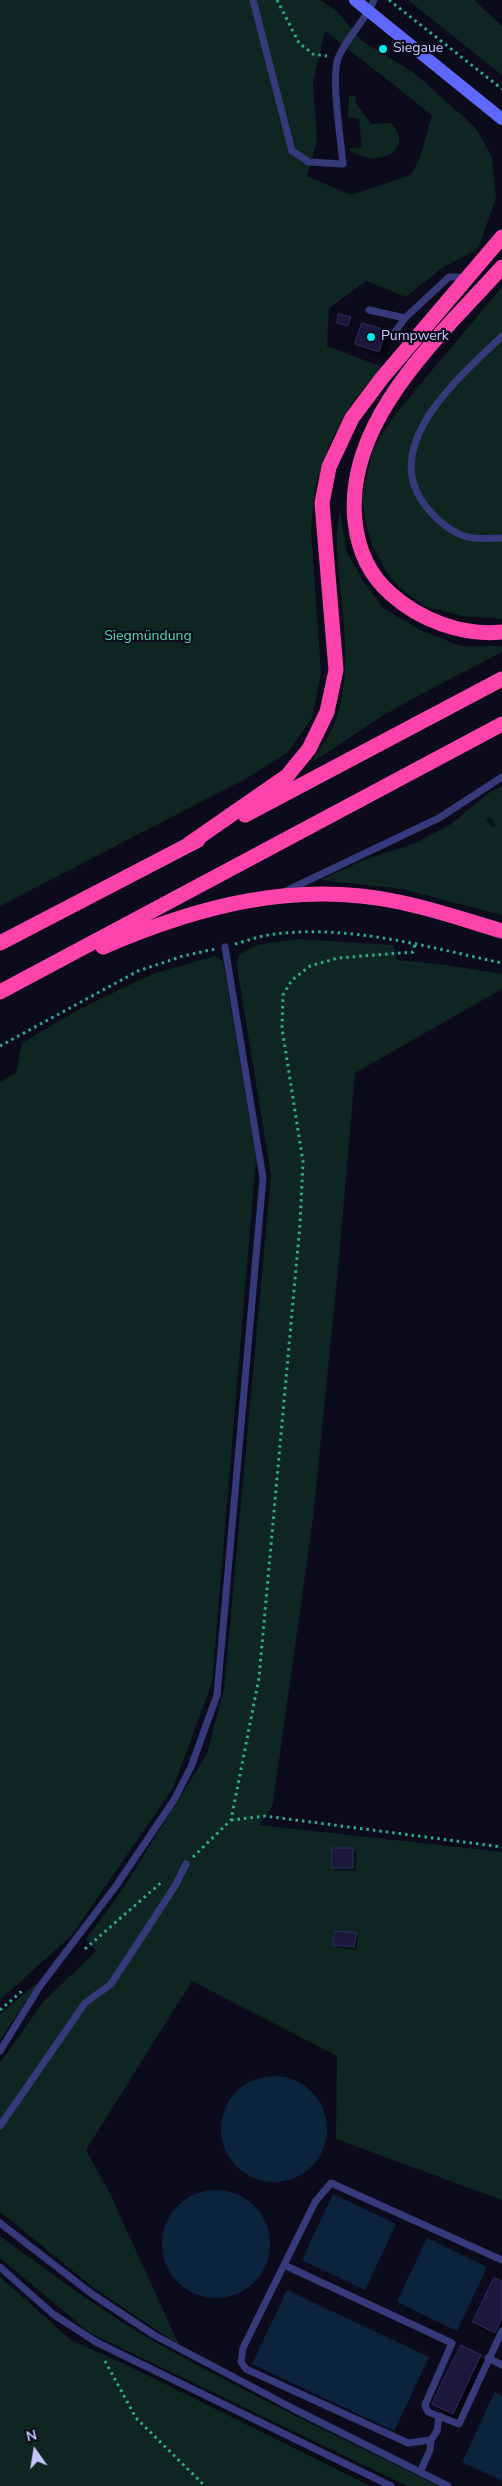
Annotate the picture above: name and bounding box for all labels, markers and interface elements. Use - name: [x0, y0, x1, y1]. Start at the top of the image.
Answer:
- place label: Siegaue: [393, 41, 443, 57]
- marker: Siegaue: [377, 43, 389, 55]
- place label: Pumpwerk: [381, 329, 449, 345]
- marker: Pumpwerk: [365, 331, 377, 343]
- park label: Siegmündung: [104, 629, 192, 645]
- text: N: [24, 2425, 39, 2446]
- north arrow: [10, 2426, 60, 2476]

